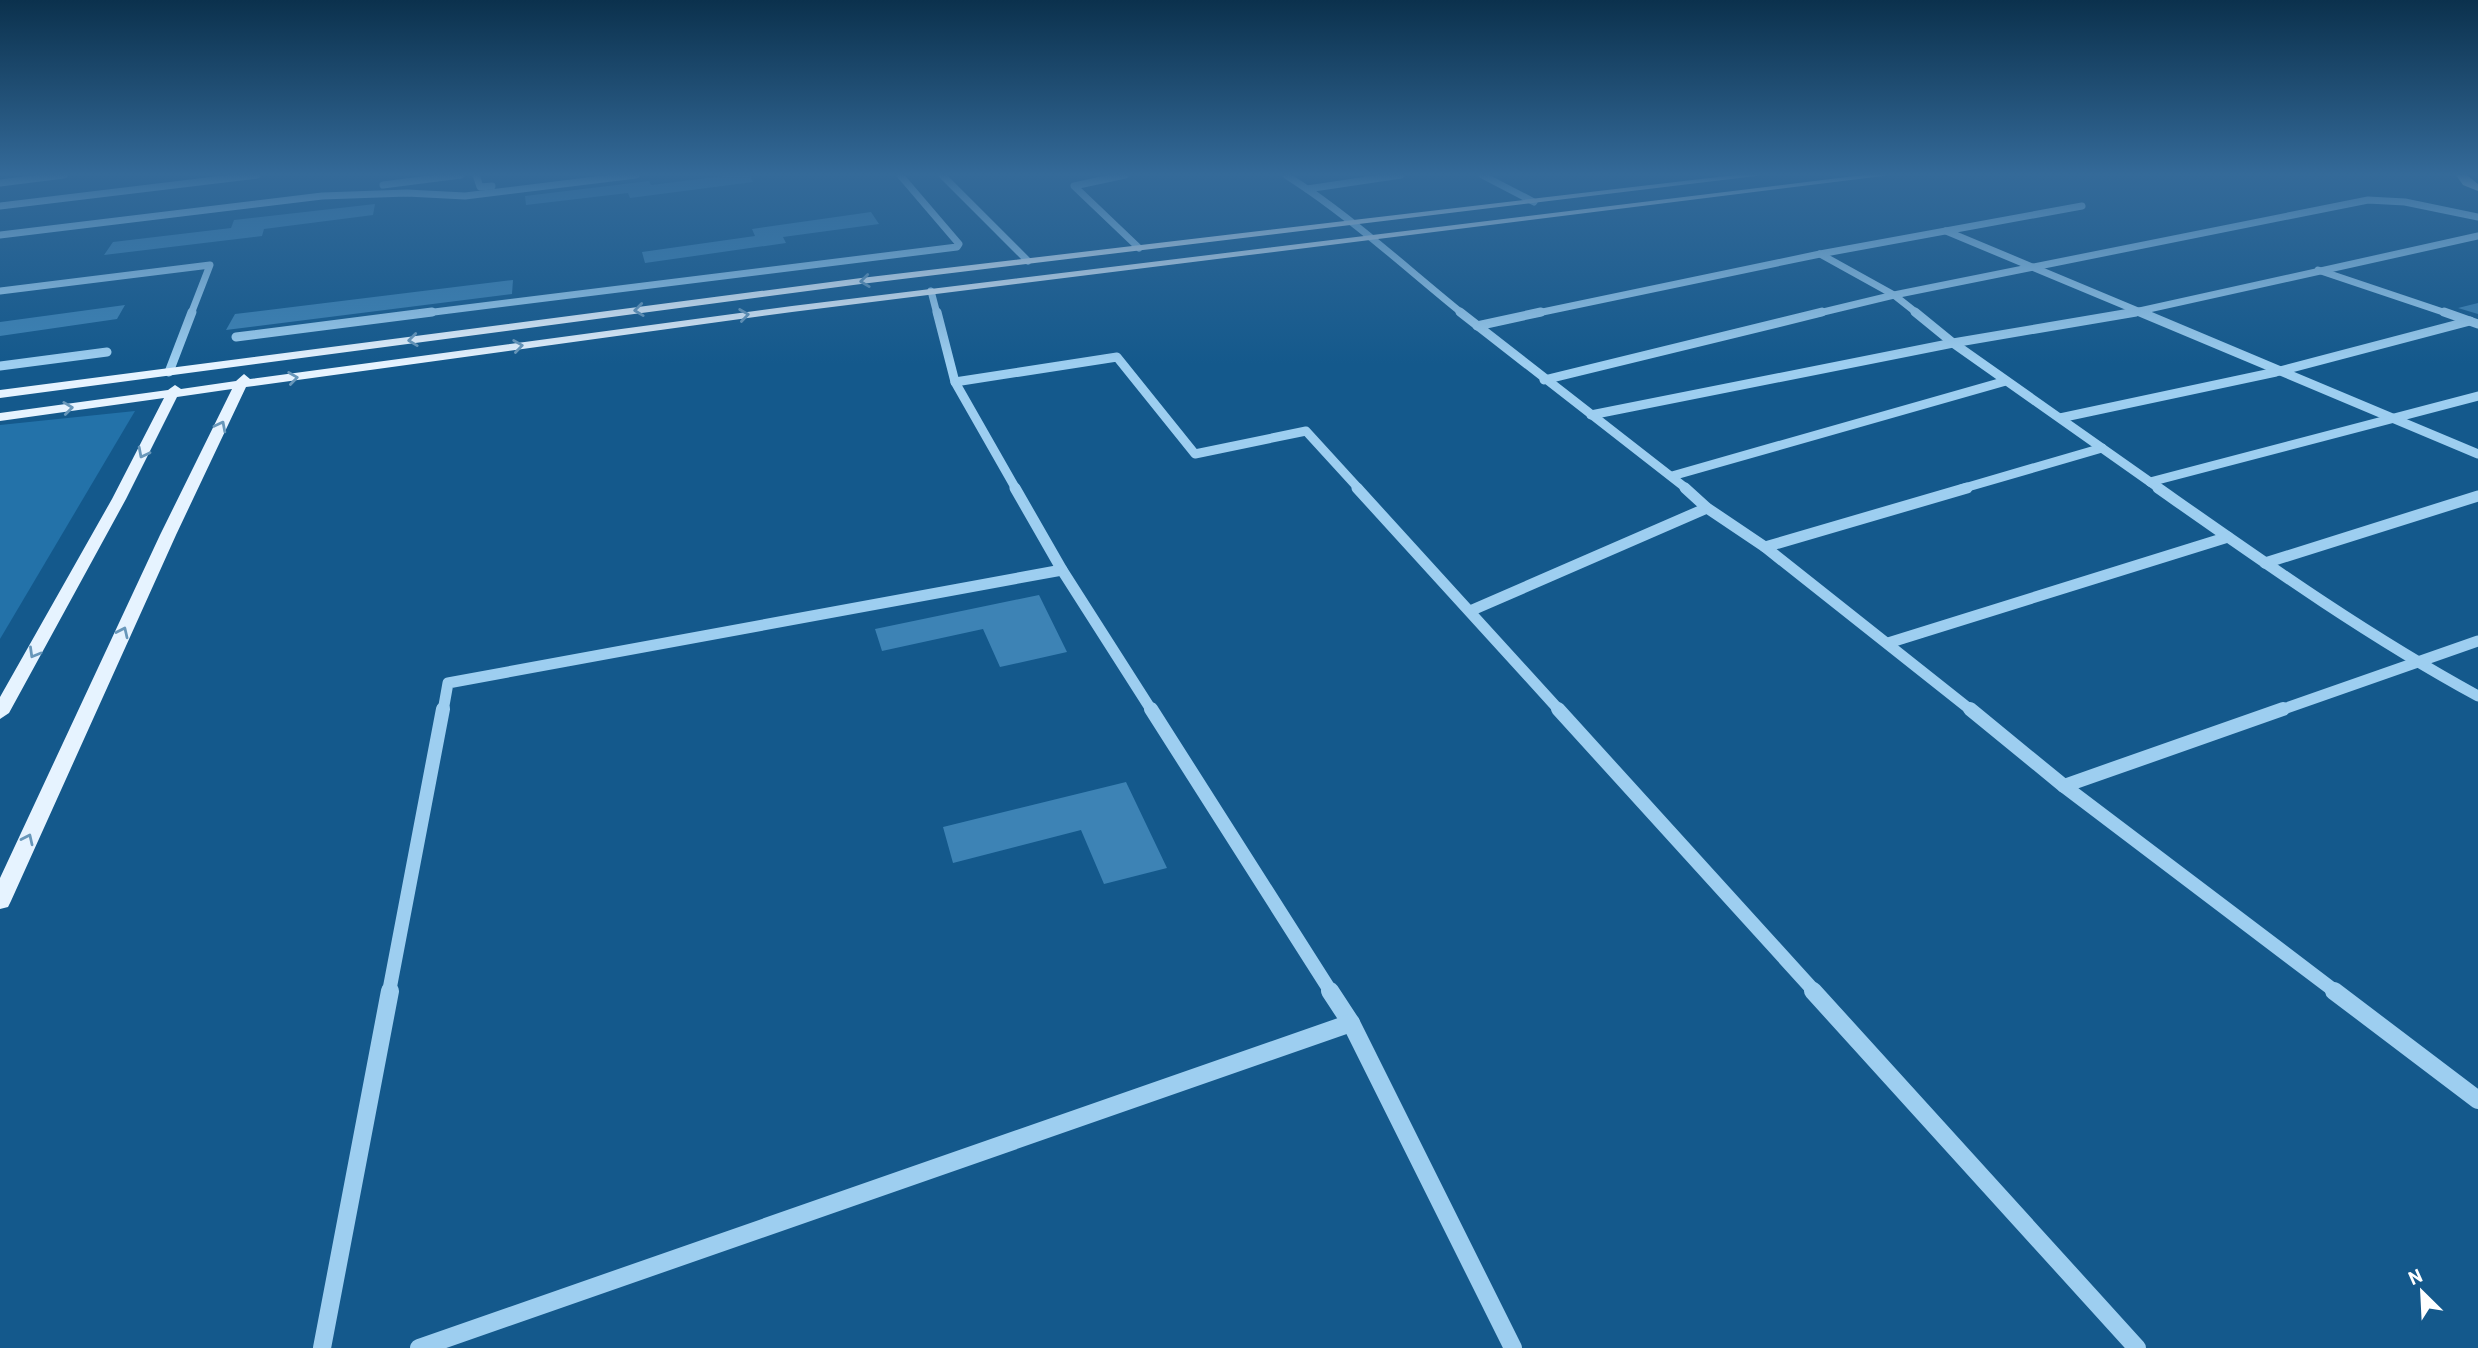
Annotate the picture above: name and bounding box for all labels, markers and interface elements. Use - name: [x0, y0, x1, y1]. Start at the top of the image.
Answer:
- one-way arrow: [859, 273, 870, 288]
- one-way arrow: [633, 303, 645, 318]
- one-way arrow: [738, 308, 750, 323]
- one-way arrow: [408, 332, 419, 347]
- one-way arrow: [513, 338, 524, 353]
- one-way arrow: [287, 370, 299, 385]
- one-way arrow: [62, 401, 74, 416]
- one-way arrow: [212, 421, 226, 433]
- one-way arrow: [137, 446, 151, 458]
- one-way arrow: [115, 627, 129, 639]
- one-way arrow: [29, 646, 42, 658]
- one-way arrow: [20, 834, 34, 846]
- north arrow: [2387, 1257, 2457, 1327]
- text: N: [2404, 1263, 2425, 1289]

